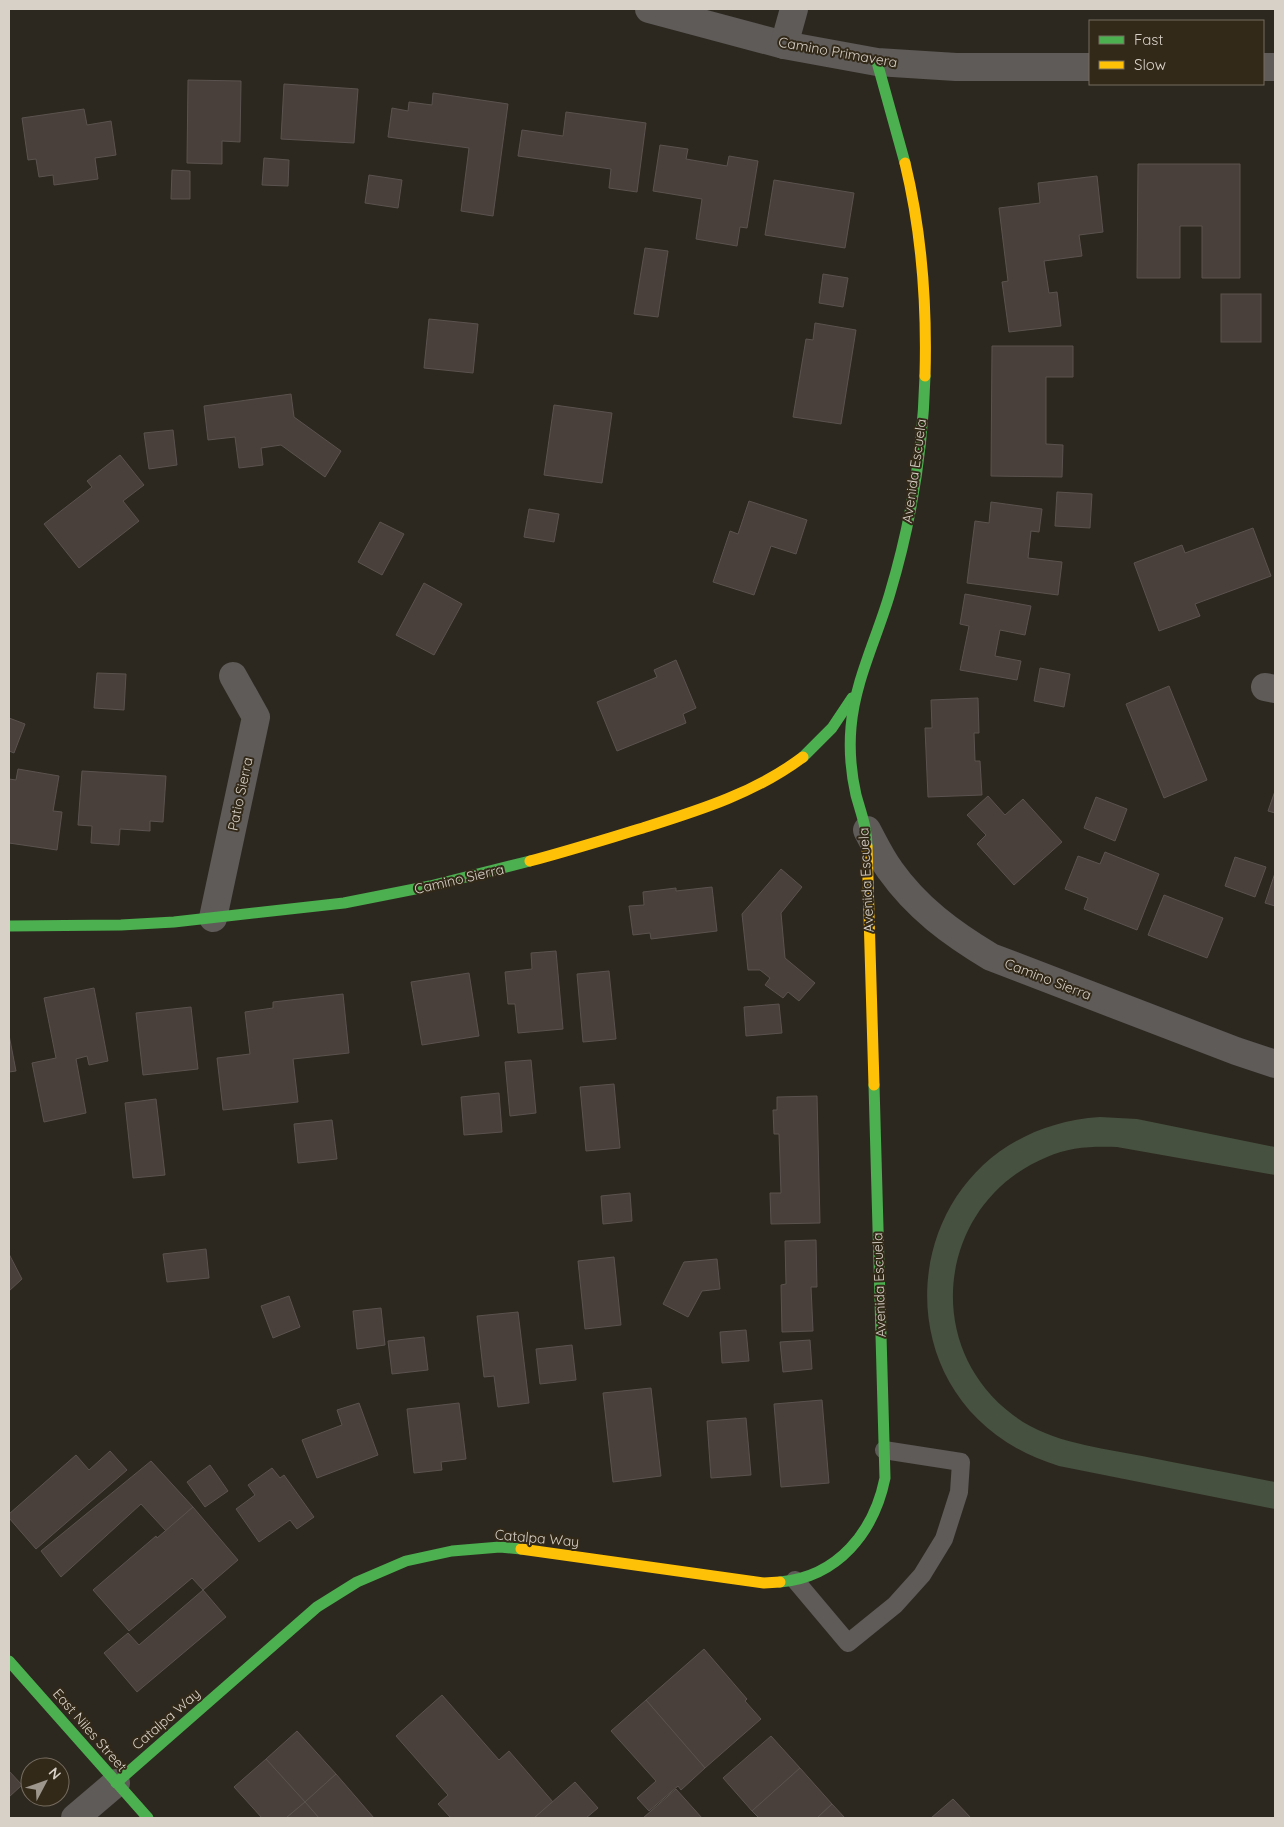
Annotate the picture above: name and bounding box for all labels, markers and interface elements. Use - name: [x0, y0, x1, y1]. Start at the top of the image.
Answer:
- legend: [1089, 20, 1264, 85]
- text: Fast: [1134, 30, 1163, 49]
- street label: Camino Primavera: [777, 33, 899, 71]
- text: Slow: [1134, 55, 1166, 74]
- street label: Avenida Escuela: [898, 418, 930, 524]
- street label: Patio Sierra: [223, 756, 257, 832]
- street label: Avenida Escuela: [854, 827, 878, 933]
- street label: Camino Sierra: [412, 860, 506, 898]
- street label: Camino Sierra: [1002, 954, 1094, 1004]
- street label: Avenida Escuela: [868, 1232, 890, 1338]
- street label: Catalpa Way: [494, 1525, 580, 1551]
- street label: Catalpa Way: [128, 1684, 204, 1754]
- street label: East Niles Street: [49, 1685, 131, 1775]
- north arrow: [20, 1757, 70, 1807]

